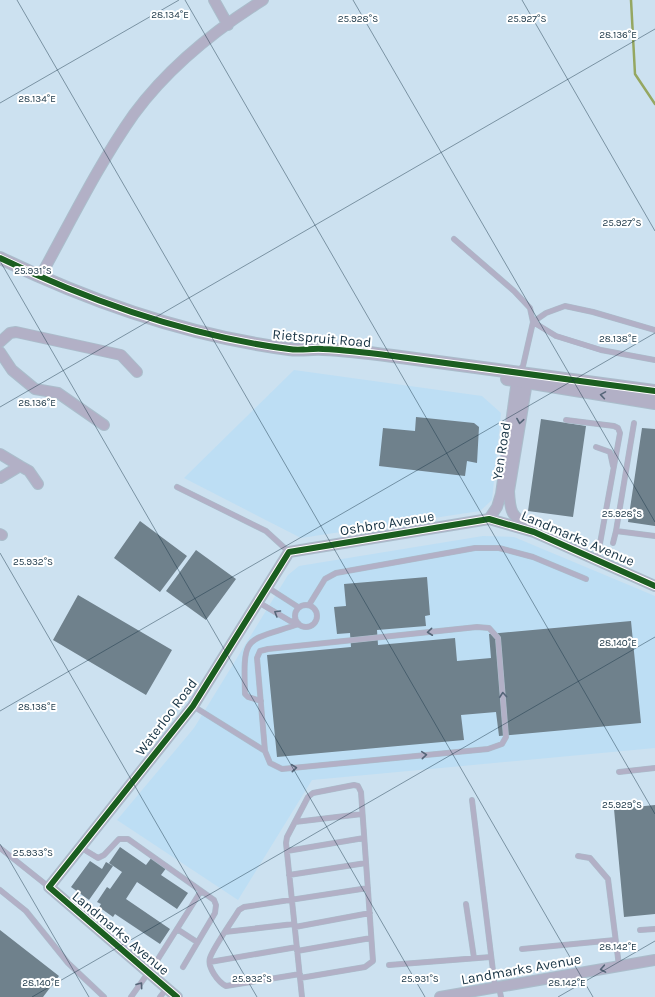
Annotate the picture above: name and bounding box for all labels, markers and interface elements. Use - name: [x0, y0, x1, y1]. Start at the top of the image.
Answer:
- text: 28.134°E: [151, 9, 189, 21]
- text: 25.928°S: [338, 13, 378, 25]
- text: 25.927°S: [508, 13, 546, 25]
- text: 28.136°E: [599, 29, 637, 41]
- text: 28.134°E: [18, 93, 56, 105]
- text: 25.927°S: [603, 217, 641, 229]
- text: 25.931°S: [14, 265, 52, 277]
- street label: Rietspruit Road: [272, 326, 372, 351]
- text: 28.138°E: [599, 333, 637, 345]
- one-way arrow: [600, 391, 606, 400]
- text: 28.136°E: [18, 397, 56, 409]
- one-way arrow: [516, 418, 525, 425]
- street label: Yen Road: [489, 421, 514, 481]
- street label: Landmarks Avenue: [519, 507, 637, 570]
- street label: Oshbro Avenue: [339, 508, 435, 539]
- text: 25.928°S: [602, 508, 642, 520]
- text: 25.932°S: [13, 556, 53, 568]
- one-way arrow: [274, 611, 281, 618]
- one-way arrow: [427, 627, 433, 636]
- text: 28.140°E: [599, 637, 637, 649]
- street label: Waterloo Road: [132, 675, 201, 759]
- one-way arrow: [498, 692, 507, 698]
- text: 28.138°E: [18, 701, 56, 713]
- one-way arrow: [421, 751, 427, 760]
- one-way arrow: [291, 763, 297, 772]
- text: 25.929°S: [602, 799, 642, 811]
- text: 25.933°S: [13, 847, 53, 859]
- street label: Landmarks Avenue: [69, 888, 173, 979]
- text: 28.142°E: [599, 941, 637, 953]
- street label: Landmarks Avenue: [460, 951, 582, 988]
- one-way arrow: [600, 964, 606, 973]
- text: 25.932°S: [232, 973, 272, 985]
- text: 25.931°S: [401, 973, 439, 985]
- text: 28.140°E: [22, 977, 60, 989]
- text: 28.142°E: [548, 977, 586, 989]
- one-way arrow: [135, 982, 143, 989]

